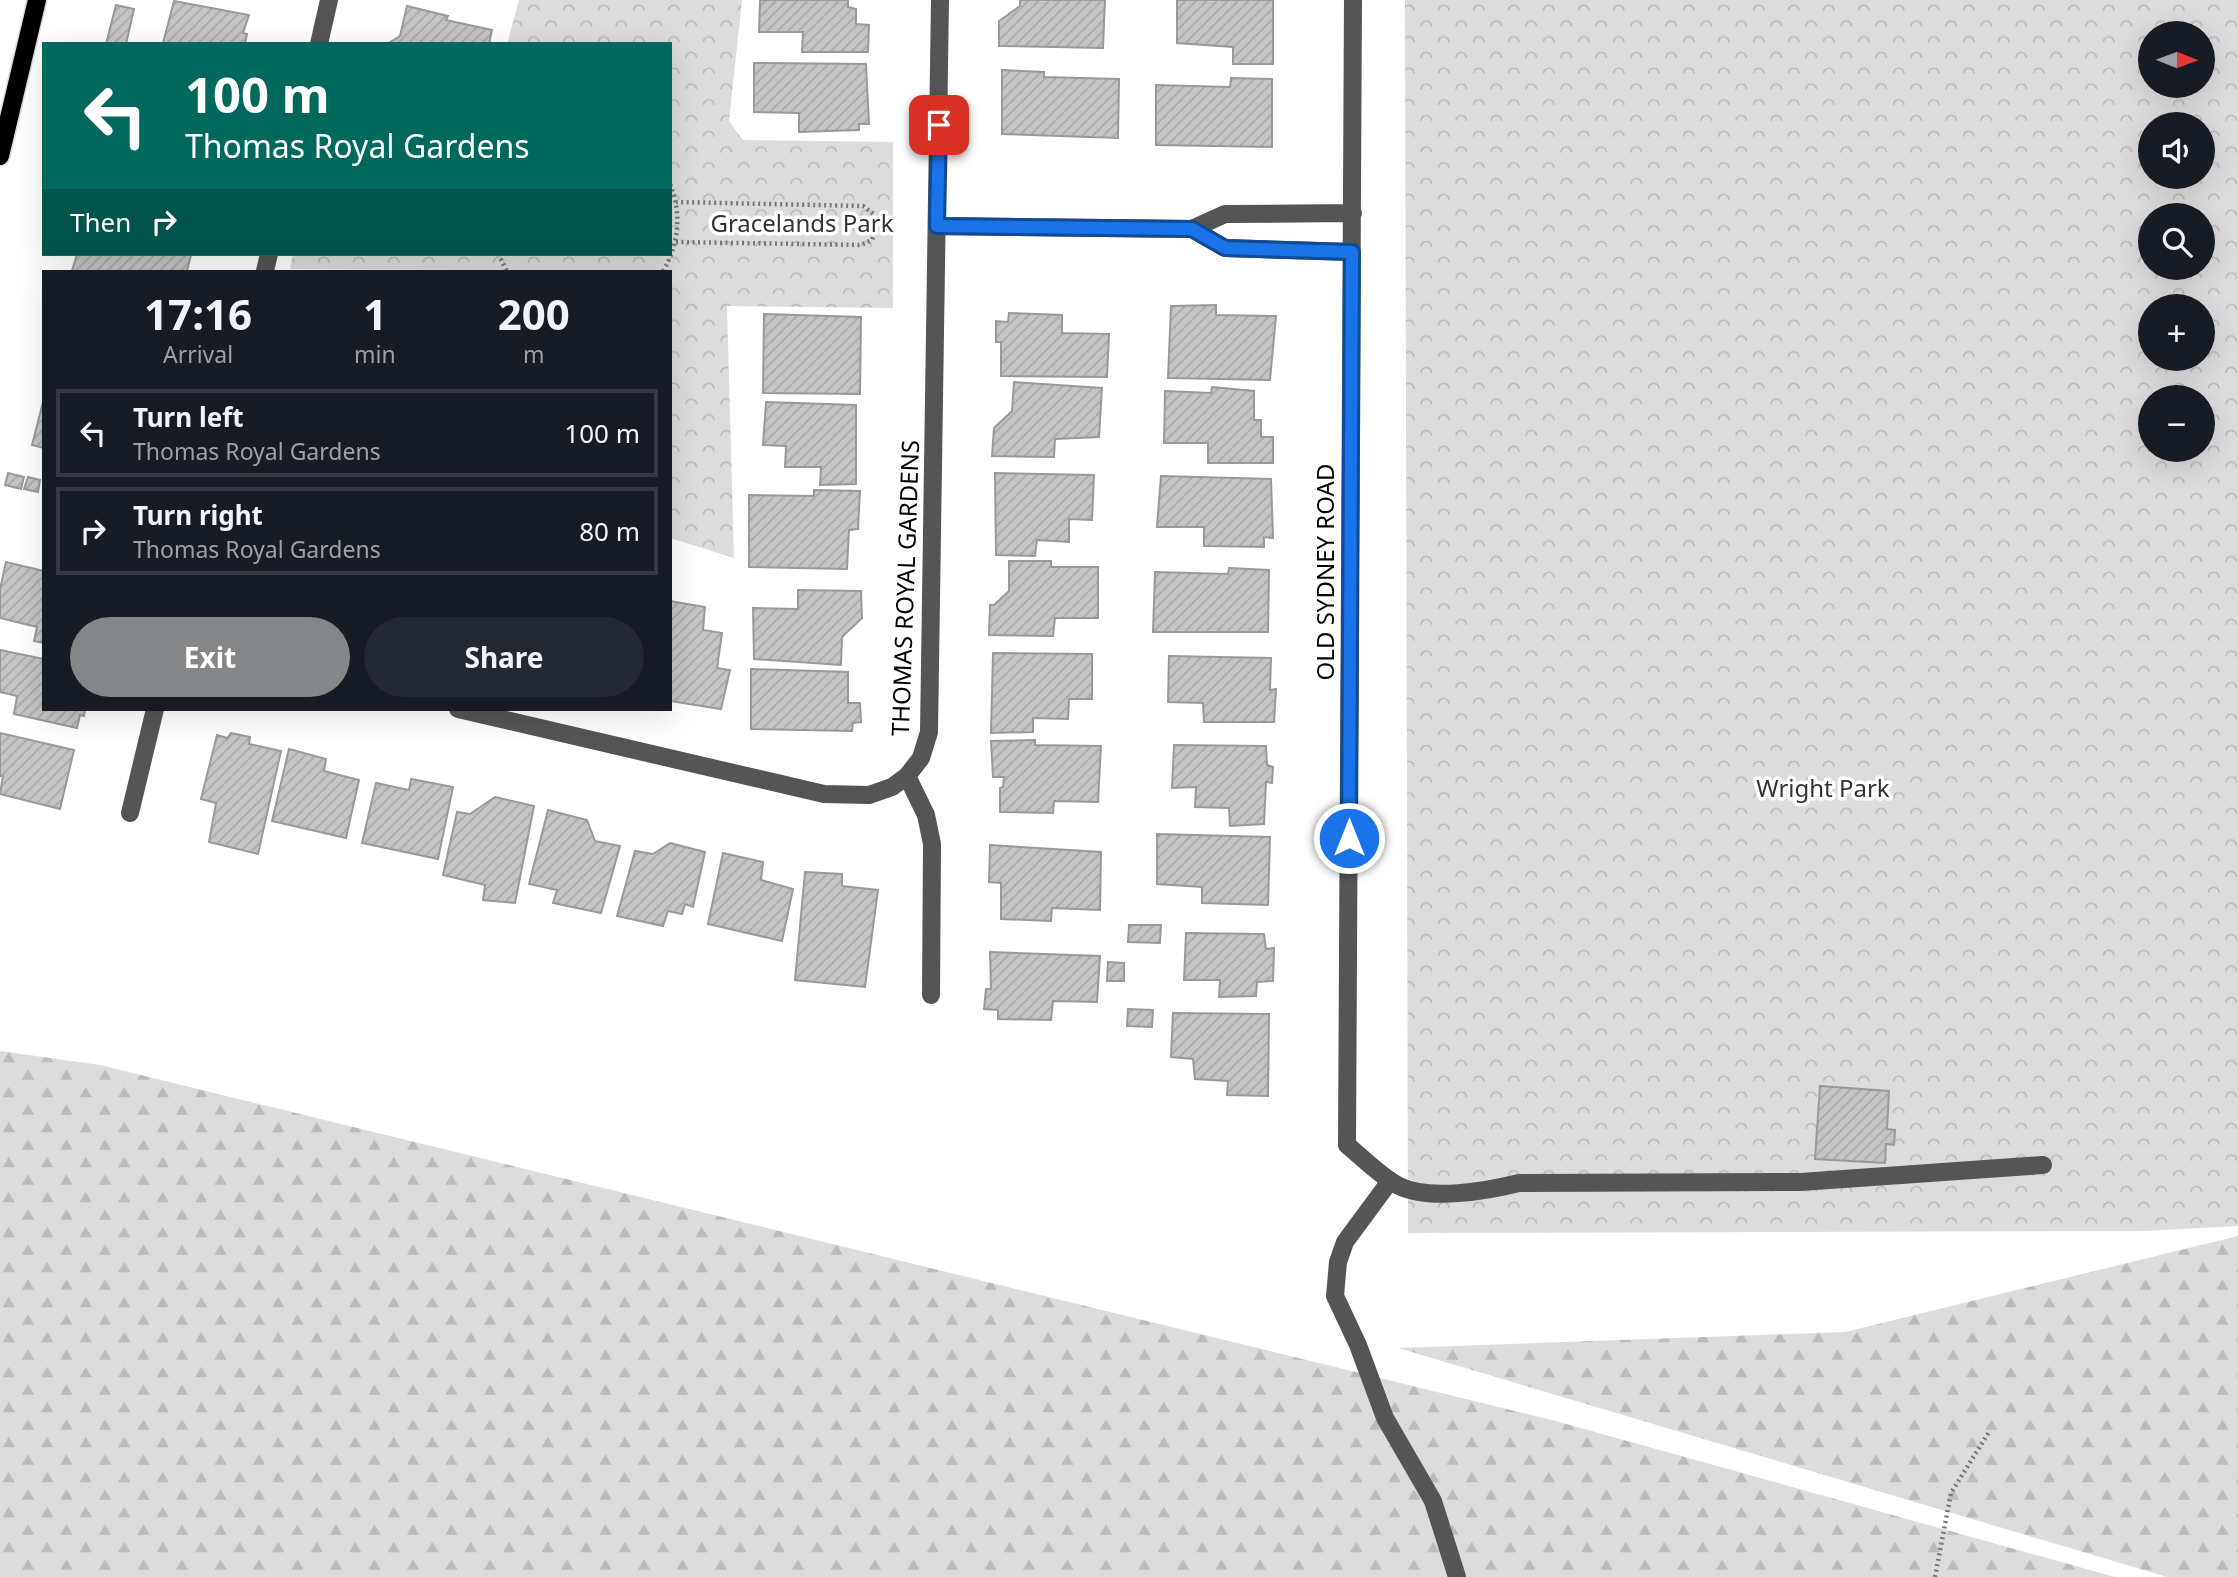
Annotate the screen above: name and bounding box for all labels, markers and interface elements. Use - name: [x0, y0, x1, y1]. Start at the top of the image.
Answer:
- north arrow: [2138, 21, 2216, 98]
- map controls: [2138, 21, 2215, 462]
- text: 100 m: [185, 61, 330, 127]
- icon: left: [70, 70, 161, 161]
- pin: [909, 95, 969, 155]
- icon: arrive: [920, 106, 958, 144]
- button: sound: [2138, 112, 2215, 189]
- text: Thomas Royal Gardens: [185, 124, 530, 167]
- icon: right: [145, 203, 183, 241]
- button: search: [2138, 203, 2215, 280]
- text: Then: [70, 204, 131, 240]
- park label: Gracelands Park: [710, 206, 894, 239]
- text: 17:16: [144, 285, 252, 342]
- text: 1: [363, 285, 387, 342]
- text: 200: [498, 285, 570, 342]
- button: +: [2138, 294, 2215, 371]
- text: Arrival: [163, 338, 233, 370]
- text: min: [354, 338, 396, 370]
- text: m: [523, 338, 545, 370]
- button: −: [2138, 385, 2215, 462]
- text: Turn left: [133, 399, 244, 435]
- icon: left: [74, 414, 112, 452]
- text: 100 m: [564, 415, 640, 451]
- text: Thomas Royal Gardens: [133, 435, 381, 467]
- street label: THOMAS ROYAL GARDENS: [883, 439, 926, 737]
- street label: OLD SYDNEY ROAD: [1308, 464, 1341, 680]
- text: Turn right: [133, 497, 263, 533]
- icon: right: [74, 512, 112, 550]
- text: 80 m: [579, 513, 640, 549]
- text: Thomas Royal Gardens: [133, 533, 381, 565]
- button: Exit: [70, 617, 350, 697]
- button: Share: [364, 617, 644, 697]
- park label: Wright Park: [1756, 771, 1890, 804]
- position arrow: [1312, 801, 1386, 875]

